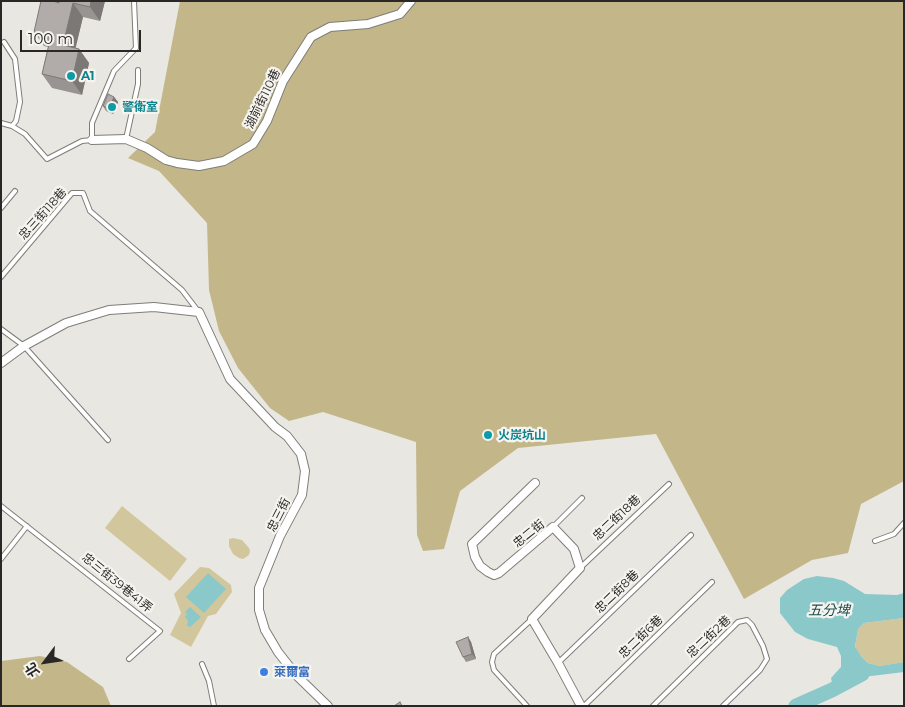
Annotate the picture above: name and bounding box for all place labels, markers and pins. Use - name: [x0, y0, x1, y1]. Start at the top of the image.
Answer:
- place label: A1: [81, 69, 94, 83]
- marker: A1: [65, 70, 77, 82]
- place label: 警衛室: [122, 100, 158, 114]
- marker: 警衛室: [106, 101, 118, 113]
- place label: 火炭坑山: [498, 428, 546, 442]
- marker: 火炭坑山: [482, 429, 494, 441]
- place label: 萊爾富: [274, 665, 310, 679]
- marker: 萊爾富: [258, 666, 270, 678]

